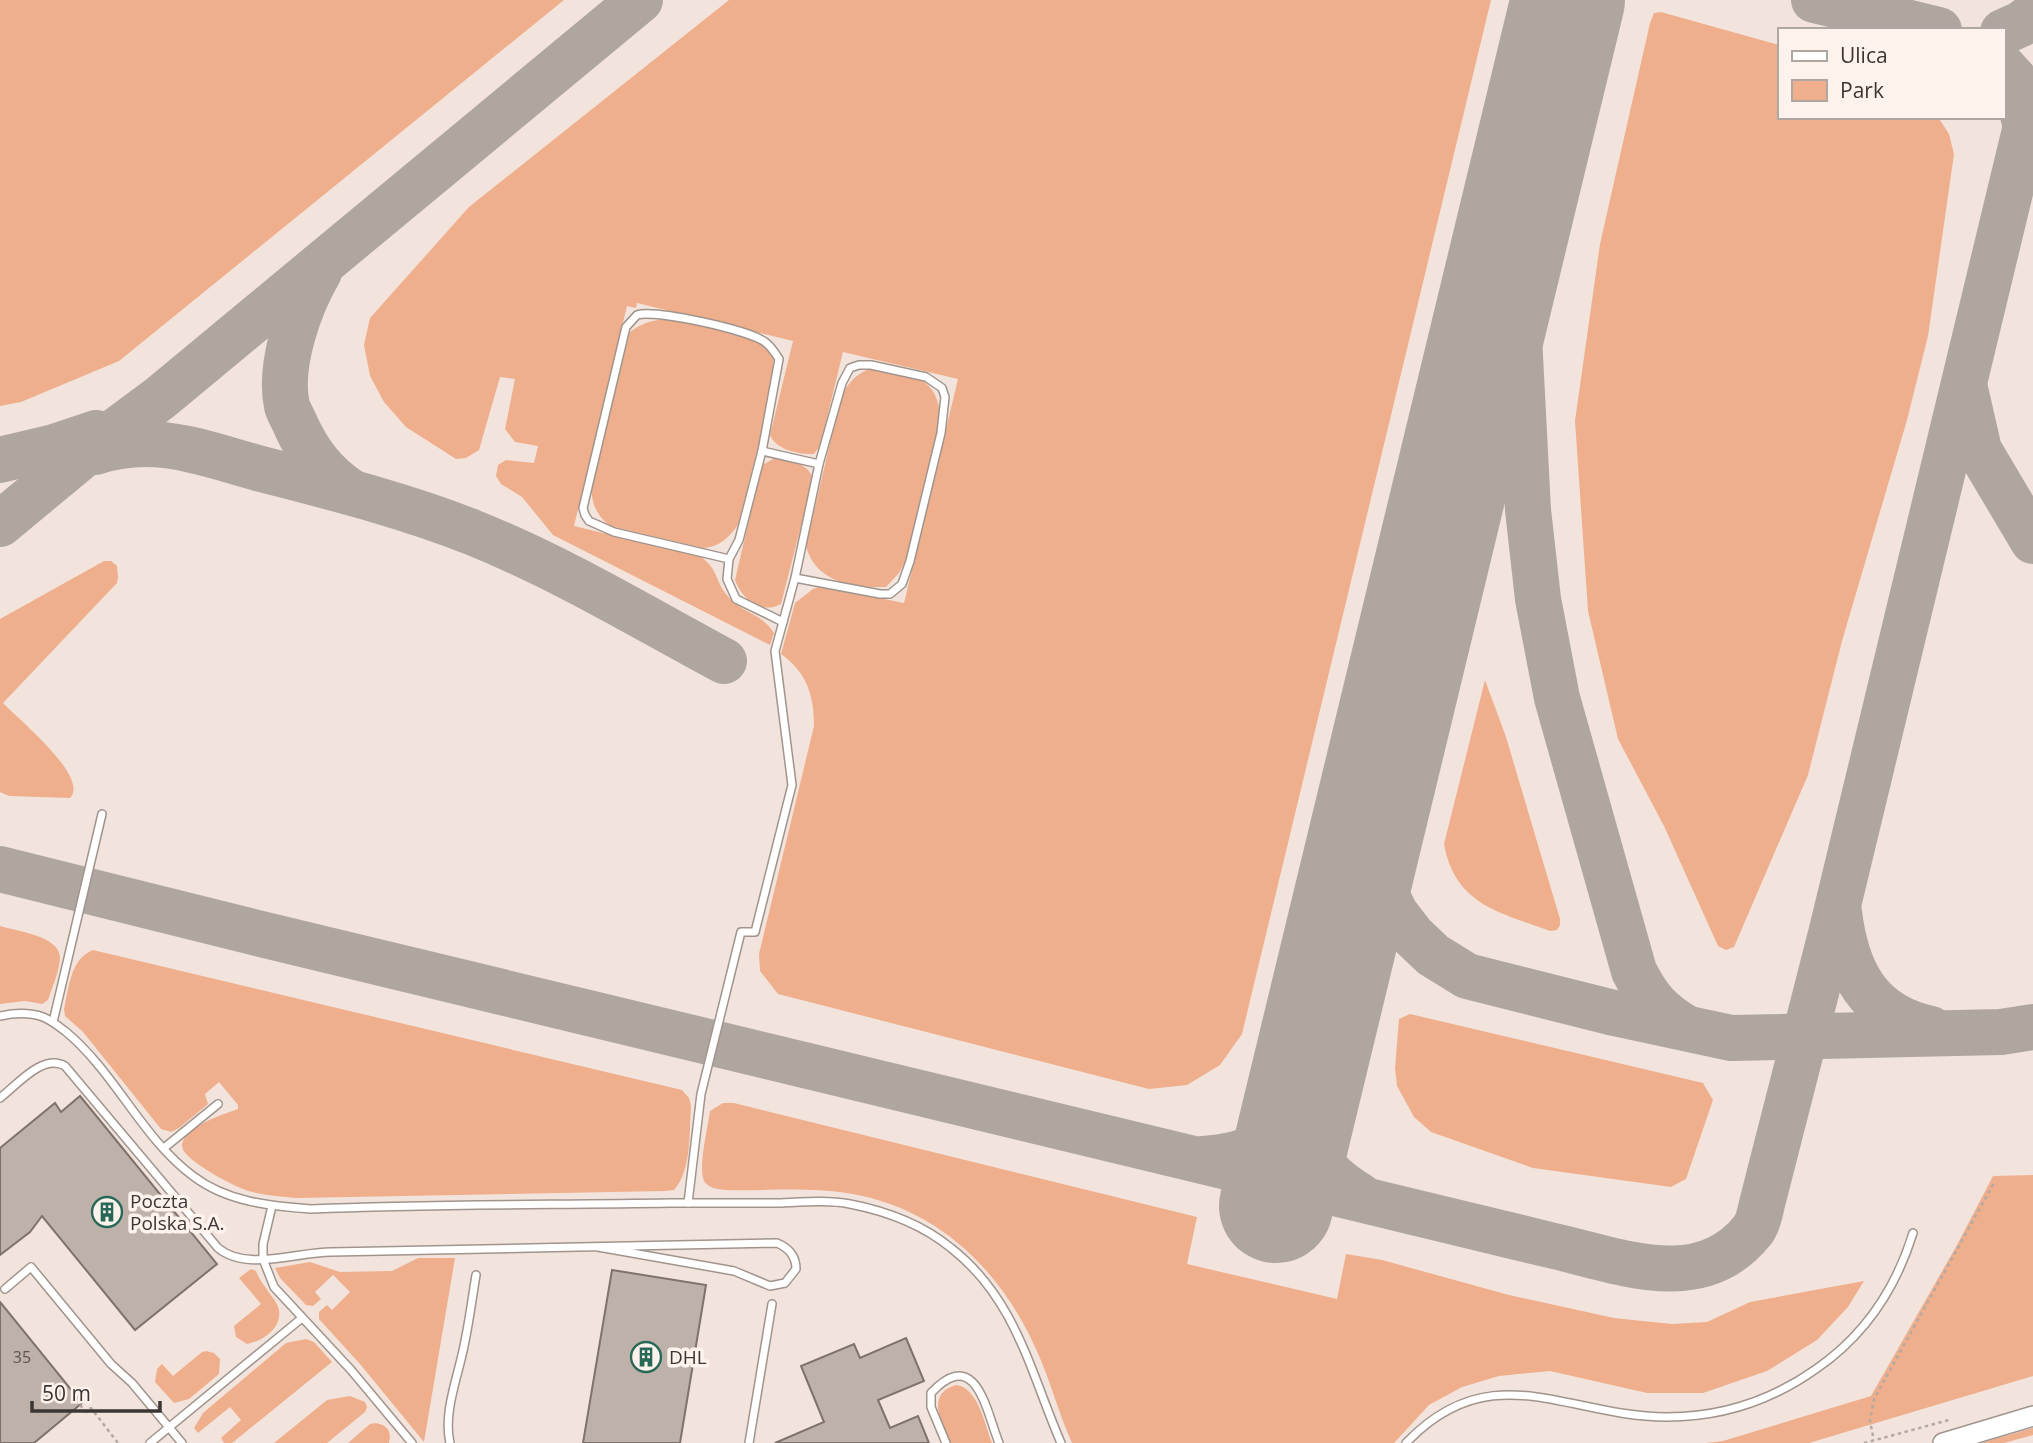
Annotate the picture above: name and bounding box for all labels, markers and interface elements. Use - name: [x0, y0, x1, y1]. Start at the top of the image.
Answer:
- legend: [1778, 28, 2005, 119]
- text: Ulica: [1840, 41, 1888, 69]
- text: Park: [1840, 76, 1884, 104]
- place label: Poczta Polska S.A.: [130, 1188, 225, 1236]
- building icon: Poczta Polska S.A.: [90, 1195, 124, 1229]
- building icon: DHL: [629, 1340, 663, 1374]
- place label: DHL: [669, 1344, 707, 1370]
- house number: 35: [13, 1346, 31, 1368]
- scale bar: [32, 1370, 159, 1414]
- text: 50 m: [42, 1379, 91, 1407]

